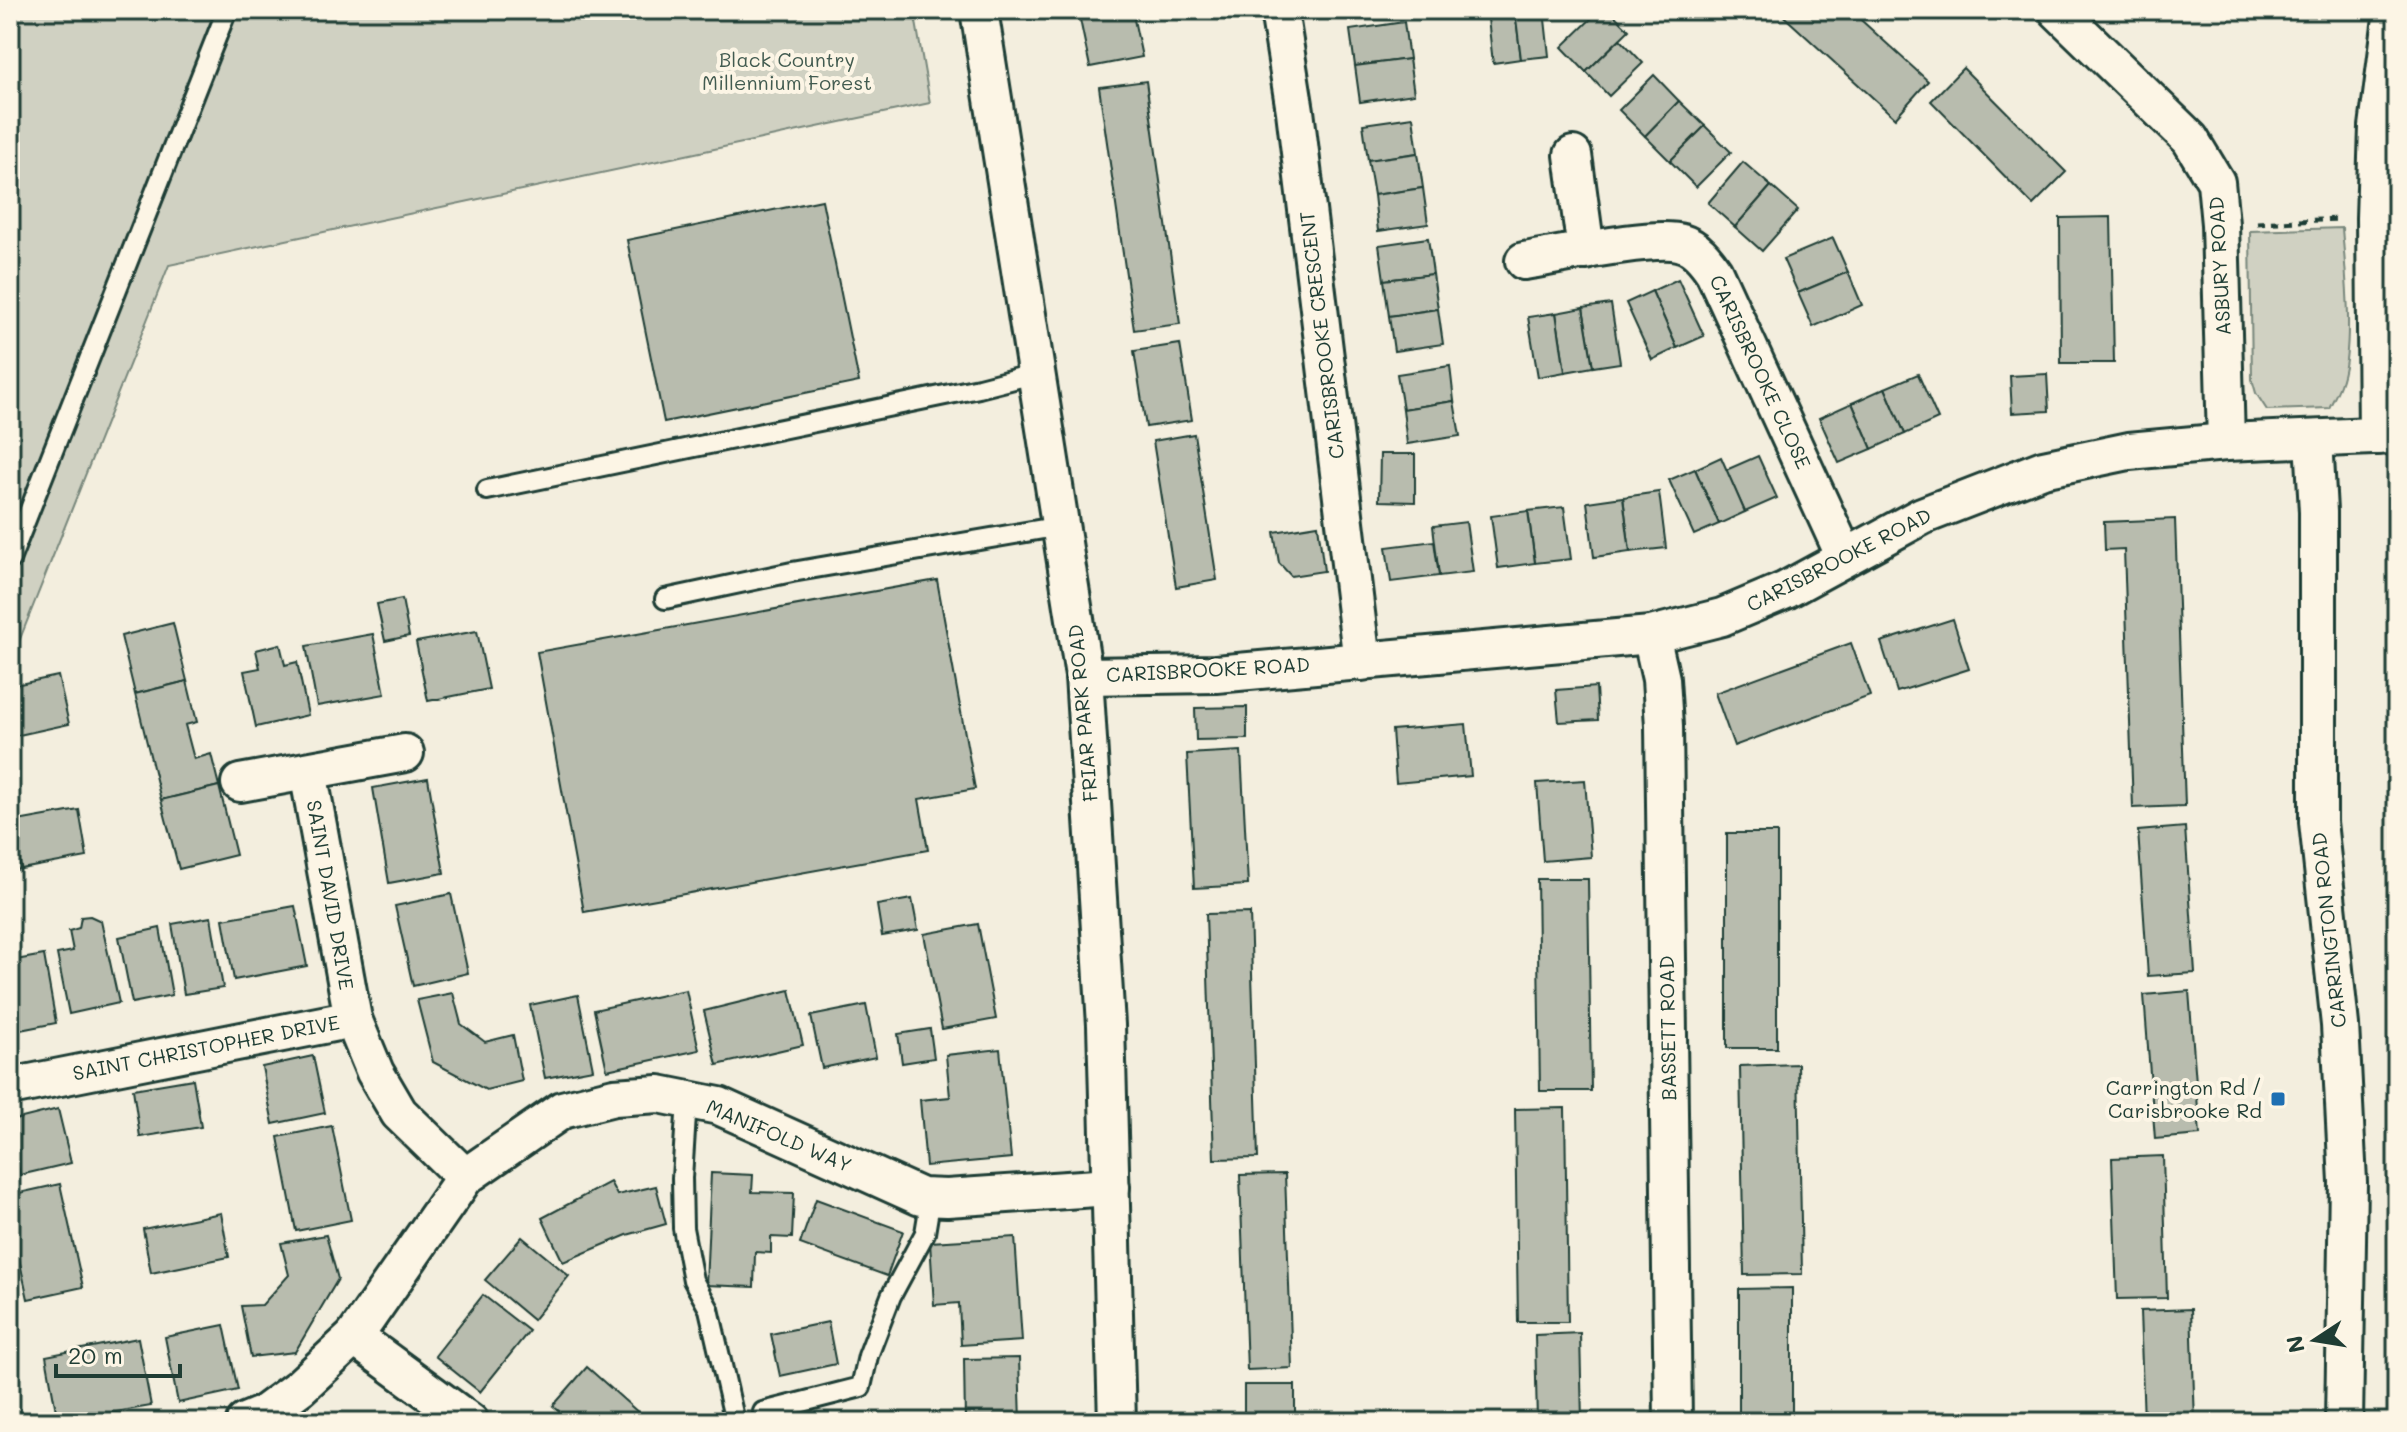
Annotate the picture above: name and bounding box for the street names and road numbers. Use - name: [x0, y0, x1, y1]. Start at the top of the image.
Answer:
- street label: ASBURY ROAD: [2202, 196, 2236, 336]
- street label: CARISBROOKE CRESCENT: [1293, 210, 1349, 460]
- street label: CARISBROOKE CLOSE: [1704, 270, 1817, 473]
- street label: CARISBROOKE ROAD: [1742, 501, 1935, 617]
- street label: FRIAR PARK ROAD: [1061, 623, 1103, 803]
- street label: CARISBROOKE ROAD: [1105, 651, 1311, 687]
- street label: SAINT DAVID DRIVE: [301, 798, 360, 992]
- street label: CARRINGTON ROAD: [2305, 831, 2351, 1029]
- street label: BASSETT ROAD: [1653, 955, 1681, 1101]
- street label: SAINT CHRISTOPHER DRIVE: [70, 1008, 341, 1086]
- street label: MANIFOLD WAY: [703, 1093, 856, 1177]

